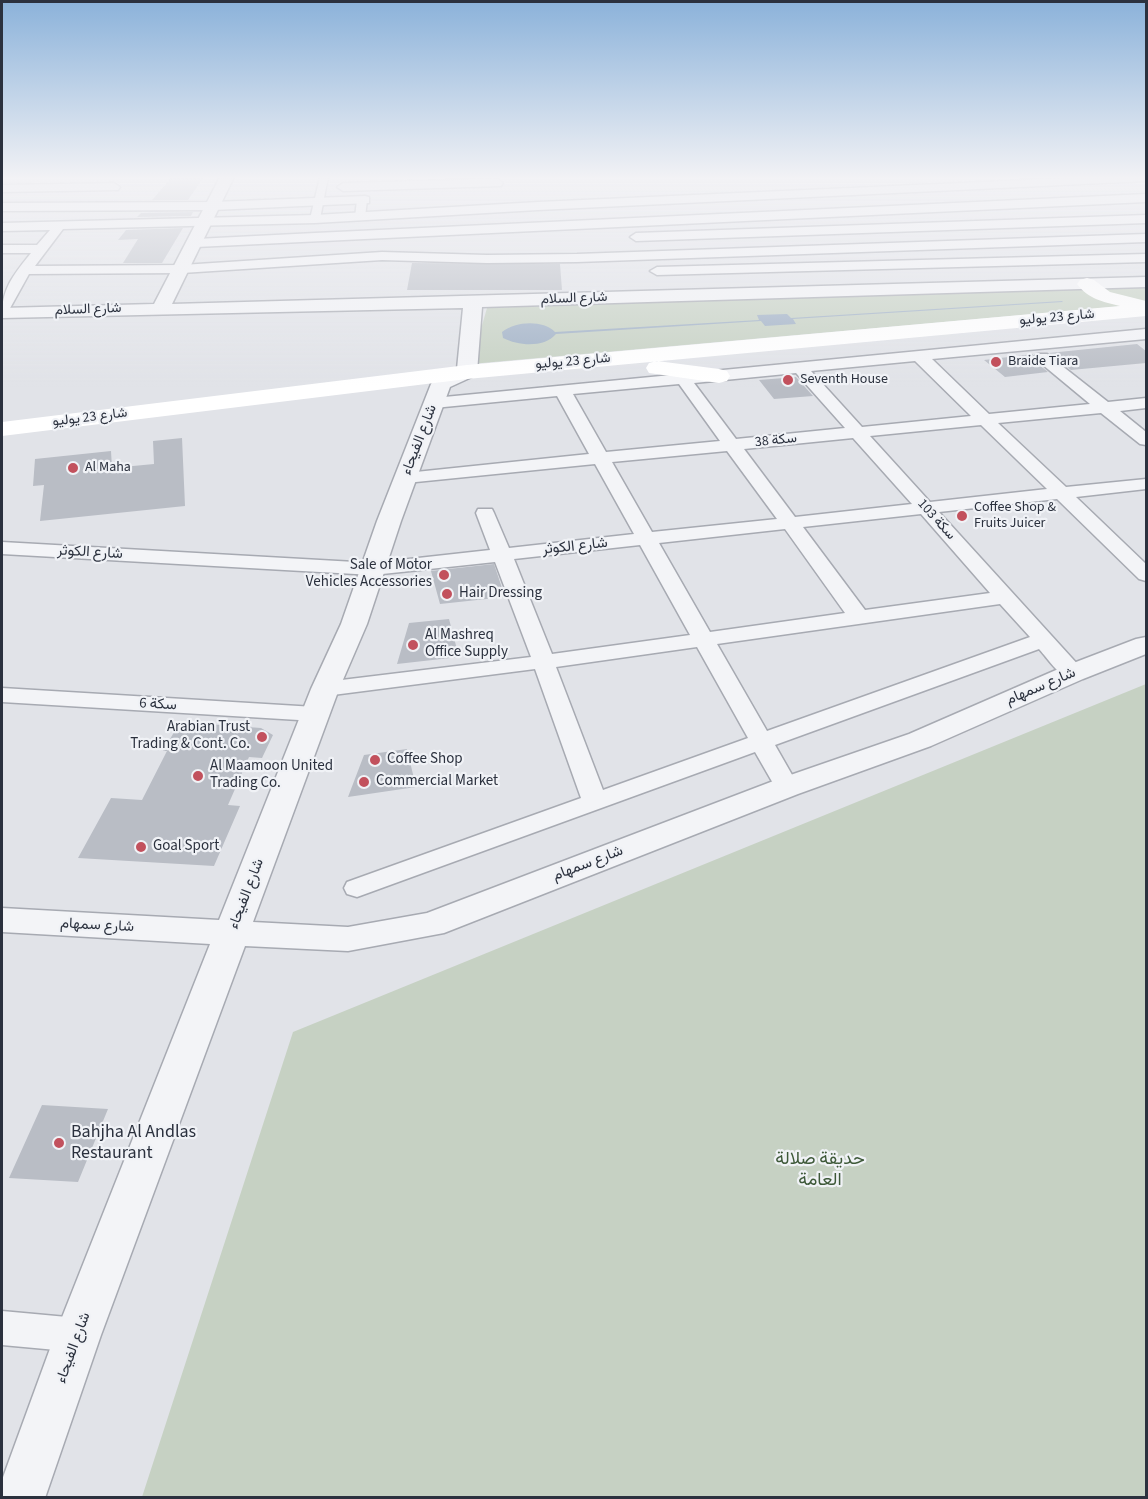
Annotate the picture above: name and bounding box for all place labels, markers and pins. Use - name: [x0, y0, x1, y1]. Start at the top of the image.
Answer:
- place label: Braide Tiara: [1008, 354, 1078, 370]
- marker: Braide Tiara: [989, 355, 1003, 369]
- place label: Seventh House: [800, 372, 888, 388]
- marker: Seventh House: [781, 373, 795, 387]
- place label: Al Maha: [85, 460, 131, 476]
- marker: Al Maha: [66, 461, 80, 475]
- place label: Coffee Shop & Fruits Juicer: [974, 500, 1056, 532]
- marker: Coffee Shop & Fruits Juicer: [955, 509, 969, 523]
- place label: Sale of Motor Vehicles Accessories: [306, 557, 432, 592]
- marker: Sale of Motor Vehicles Accessories: [437, 568, 451, 582]
- place label: Hair Dressing: [459, 585, 542, 603]
- marker: Hair Dressing: [440, 587, 454, 601]
- place label: Al Mashreq Office Supply: [425, 627, 508, 662]
- marker: Al Mashreq Office Supply: [406, 638, 420, 652]
- place label: Arabian Trust Trading & Cont. Co.: [130, 719, 250, 754]
- marker: Arabian Trust Trading & Cont. Co.: [255, 730, 269, 744]
- place label: Coffee Shop: [387, 751, 463, 769]
- marker: Coffee Shop: [368, 753, 382, 767]
- place label: Al Maamoon United Trading Co.: [210, 758, 333, 793]
- marker: Al Maamoon United Trading Co.: [191, 769, 205, 783]
- place label: Commercial Market: [376, 773, 498, 791]
- marker: Commercial Market: [357, 775, 371, 789]
- place label: Goal Sport: [153, 838, 219, 856]
- marker: Goal Sport: [134, 840, 148, 854]
- place label: Bahjha Al Andlas Restaurant: [71, 1122, 196, 1164]
- marker: Bahjha Al Andlas Restaurant: [52, 1136, 66, 1150]

